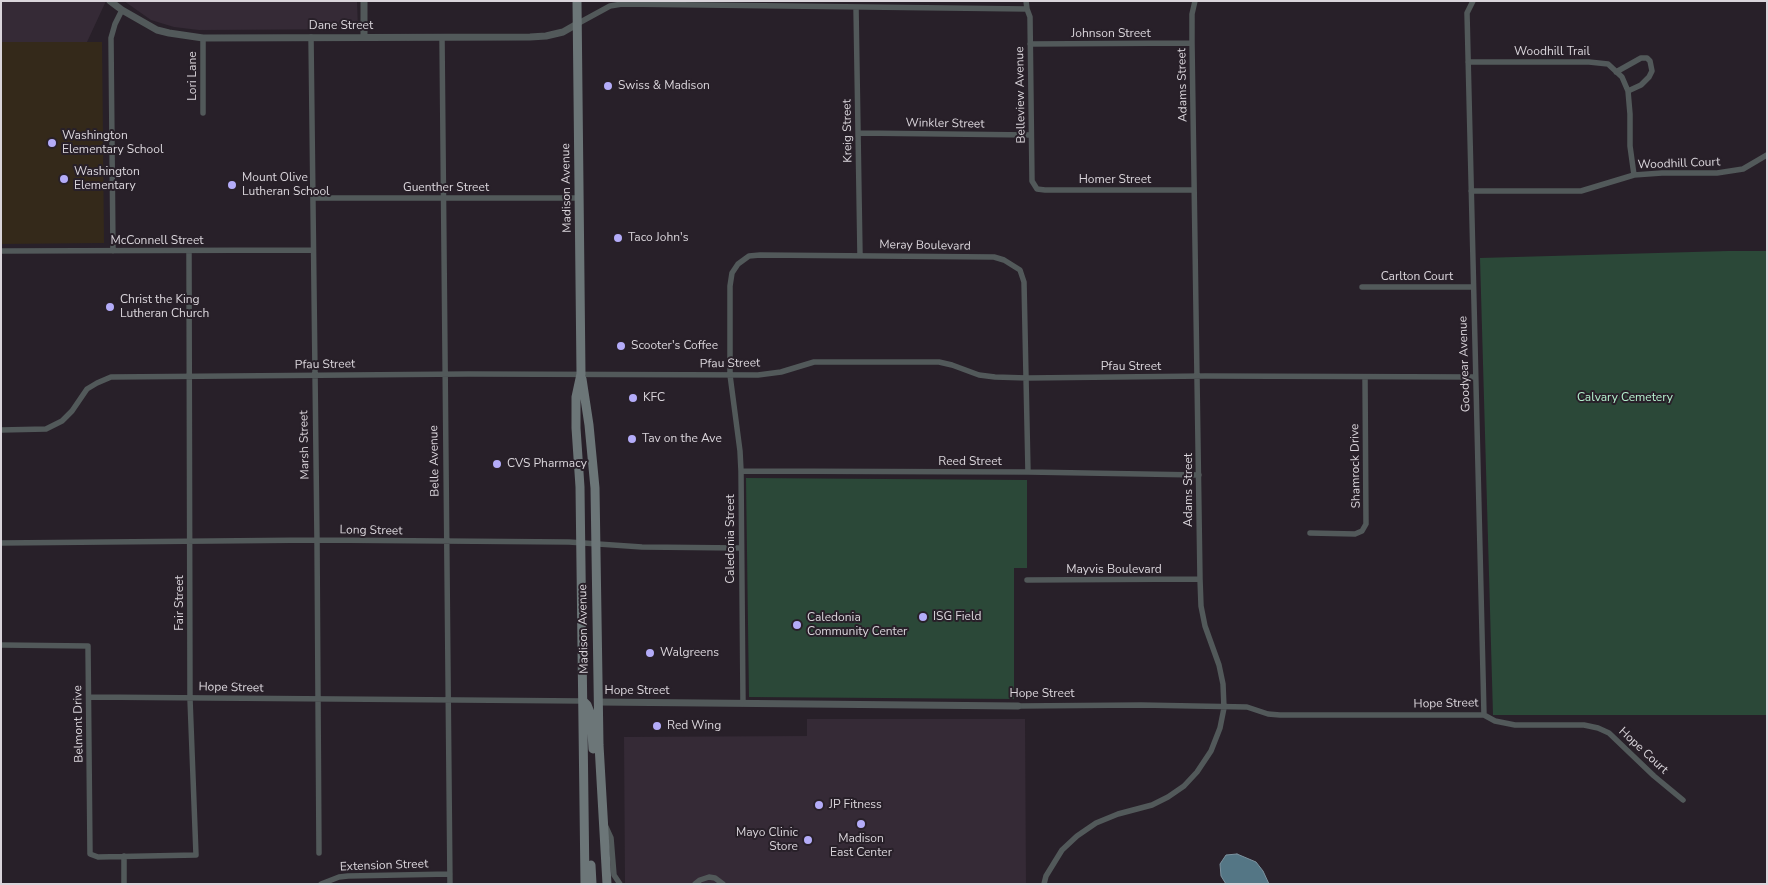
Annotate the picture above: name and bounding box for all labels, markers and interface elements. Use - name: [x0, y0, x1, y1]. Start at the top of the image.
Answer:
- street label: Dane Street: [309, 19, 373, 33]
- street label: Johnson Street: [1071, 27, 1151, 41]
- street label: Woodhill Trail: [1514, 45, 1590, 59]
- street label: Belleview Avenue: [1013, 46, 1029, 144]
- street label: Adams Street: [1175, 48, 1191, 122]
- street label: Lori Lane: [186, 51, 200, 101]
- place label: Swiss & Madison: [618, 79, 710, 93]
- marker: Swiss & Madison: [602, 80, 614, 92]
- street label: Kreig Street: [840, 99, 856, 163]
- street label: Winkler Street: [905, 116, 985, 132]
- place label: Washington Elementary School: [62, 129, 163, 157]
- marker: Washington Elementary School: [46, 137, 58, 149]
- street label: Madison Avenue: [559, 143, 575, 233]
- street label: Woodhill Court: [1638, 155, 1720, 173]
- place label: Washington Elementary: [74, 165, 140, 193]
- place label: Mount Olive Lutheran School: [242, 171, 330, 199]
- marker: Washington Elementary: [58, 173, 70, 185]
- street label: Homer Street: [1079, 173, 1151, 187]
- marker: Mount Olive Lutheran School: [226, 179, 238, 191]
- street label: Guenther Street: [403, 181, 489, 195]
- place label: Taco John's: [628, 231, 688, 245]
- marker: Taco John's: [612, 232, 624, 244]
- street label: McConnell Street: [110, 234, 204, 248]
- street label: Meray Boulevard: [879, 238, 971, 254]
- street label: Carlton Court: [1381, 270, 1453, 284]
- place label: Christ the King Lutheran Church: [120, 293, 209, 321]
- marker: Christ the King Lutheran Church: [104, 301, 116, 313]
- street label: Goodyear Avenue: [1456, 316, 1474, 412]
- place label: Scooter's Coffee: [631, 339, 718, 353]
- marker: Scooter's Coffee: [615, 340, 627, 352]
- street label: Pfau Street: [700, 356, 760, 372]
- street label: Pfau Street: [295, 357, 355, 373]
- street label: Pfau Street: [1101, 360, 1161, 374]
- place label: KFC: [643, 391, 665, 405]
- park label: Calvary Cemetery: [1577, 391, 1673, 405]
- marker: KFC: [627, 392, 639, 404]
- street label: Marsh Street: [297, 410, 313, 480]
- street label: Shamrock Drive: [1348, 423, 1364, 509]
- street label: Belle Avenue: [427, 425, 443, 497]
- place label: Tav on the Ave: [642, 432, 722, 446]
- marker: Tav on the Ave: [626, 433, 638, 445]
- street label: Adams Street: [1182, 453, 1196, 527]
- street label: Reed Street: [938, 455, 1002, 469]
- place label: CVS Pharmacy: [507, 457, 587, 471]
- marker: CVS Pharmacy: [491, 458, 503, 470]
- street label: Caledonia Street: [724, 494, 738, 584]
- street label: Long Street: [339, 523, 403, 539]
- street label: Mayvis Boulevard: [1066, 563, 1162, 577]
- street label: Fair Street: [173, 575, 187, 631]
- street label: Madison Avenue: [576, 584, 592, 674]
- place label: ISG Field: [933, 610, 981, 624]
- place label: Caledonia Community Center: [807, 611, 907, 639]
- marker: ISG Field: [917, 611, 929, 623]
- marker: Caledonia Community Center: [791, 619, 803, 631]
- place label: Walgreens: [660, 646, 719, 660]
- marker: Walgreens: [644, 647, 656, 659]
- street label: Hope Street: [198, 680, 264, 696]
- street label: Hope Street: [604, 684, 670, 698]
- street label: Belmont Drive: [71, 685, 87, 763]
- street label: Hope Street: [1009, 687, 1075, 701]
- street label: Hope Street: [1413, 696, 1479, 712]
- place label: Red Wing: [667, 719, 721, 733]
- marker: Red Wing: [651, 720, 663, 732]
- street label: Hope Court: [1615, 725, 1671, 777]
- place label: JP Fitness: [829, 798, 882, 812]
- marker: JP Fitness: [813, 799, 825, 811]
- marker: Madison East Center: [855, 818, 867, 830]
- place label: Mayo Clinic Store: [736, 826, 798, 854]
- place label: Madison East Center: [830, 832, 892, 860]
- marker: Mayo Clinic Store: [802, 834, 814, 846]
- street label: Extension Street: [340, 857, 428, 875]

